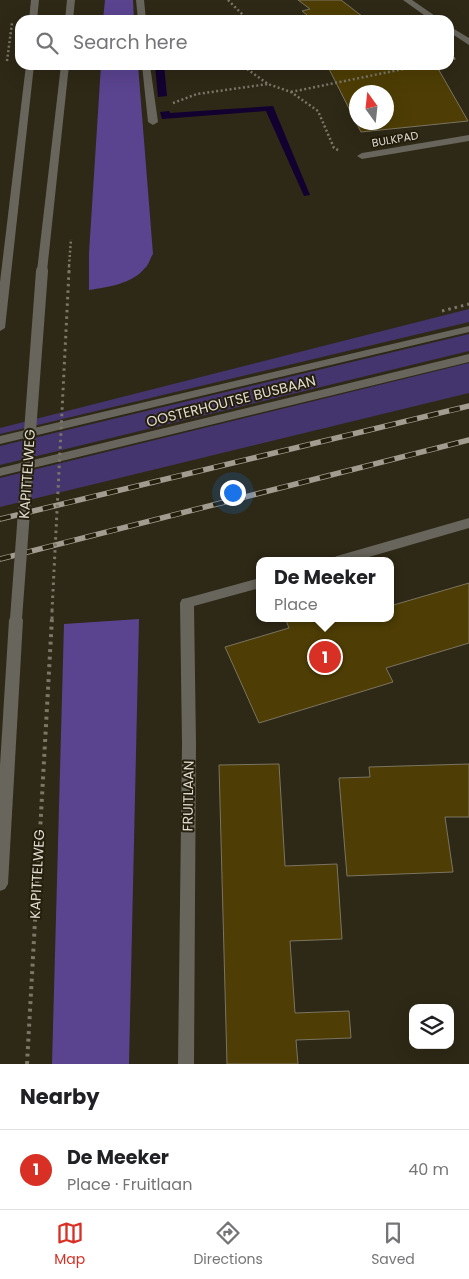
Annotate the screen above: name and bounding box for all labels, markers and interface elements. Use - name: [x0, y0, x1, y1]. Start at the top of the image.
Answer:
- search box: [15, 15, 454, 70]
- icon: search: [33, 29, 61, 57]
- text: Search here: [73, 29, 187, 56]
- north arrow: [349, 85, 394, 130]
- street label: BULKPAD: [370, 127, 420, 151]
- street label: OOSTERHOUTSE BUSBAAN: [144, 370, 318, 432]
- street label: KAPITTELWEG: [14, 429, 40, 519]
- your location: [220, 480, 246, 506]
- popup: [256, 557, 394, 622]
- text: De Meeker: [274, 564, 376, 591]
- text: Place: [274, 593, 318, 616]
- pin: 1: [309, 638, 341, 676]
- street label: FRUITLAAN: [177, 760, 199, 832]
- street label: KAPITTELWEG: [25, 829, 49, 919]
- map controls: [409, 1004, 454, 1049]
- button: layers: [409, 1004, 454, 1049]
- text: Nearby: [20, 1082, 100, 1111]
- text: De Meeker: [67, 1144, 169, 1171]
- text: 1: [33, 1158, 39, 1181]
- text: 40 m: [408, 1158, 449, 1181]
- text: Place · Fruitlaan: [67, 1173, 192, 1196]
- tab: Map: [54, 1219, 85, 1270]
- tab: Directions: [193, 1219, 263, 1270]
- tab: Saved: [371, 1219, 415, 1270]

